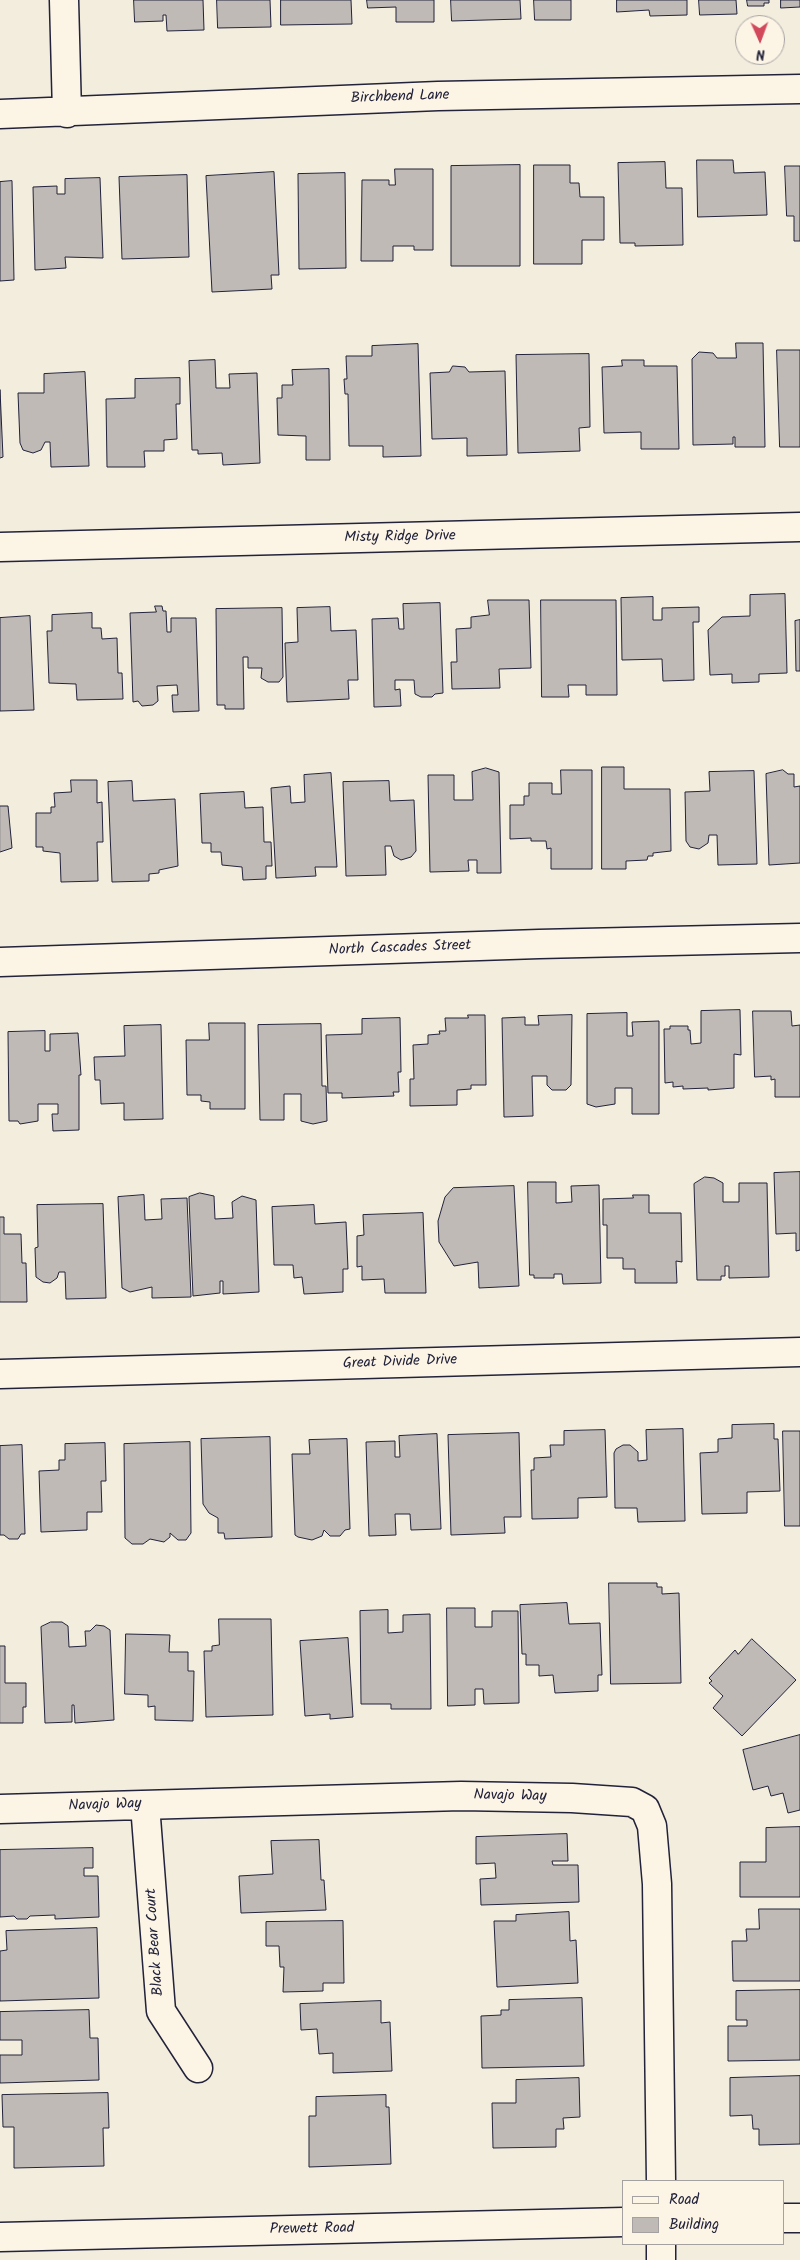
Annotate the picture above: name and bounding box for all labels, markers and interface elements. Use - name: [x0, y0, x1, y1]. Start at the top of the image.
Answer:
- north arrow: [735, 15, 785, 65]
- text: N: [756, 43, 765, 65]
- street label: Birchbend Lane: [350, 87, 450, 109]
- street label: Misty Ridge Drive: [344, 528, 456, 548]
- street label: North Cascades Street: [328, 938, 472, 960]
- street label: Great Divide Drive: [343, 1352, 457, 1374]
- street label: Navajo Way: [473, 1787, 547, 1807]
- street label: Navajo Way: [68, 1796, 142, 1816]
- street label: Black Bear Court: [143, 1887, 169, 1997]
- legend: [622, 2180, 785, 2245]
- text: Road: [669, 2188, 699, 2212]
- text: Building: [669, 2213, 719, 2237]
- street label: Prewett Road: [270, 2220, 354, 2240]

